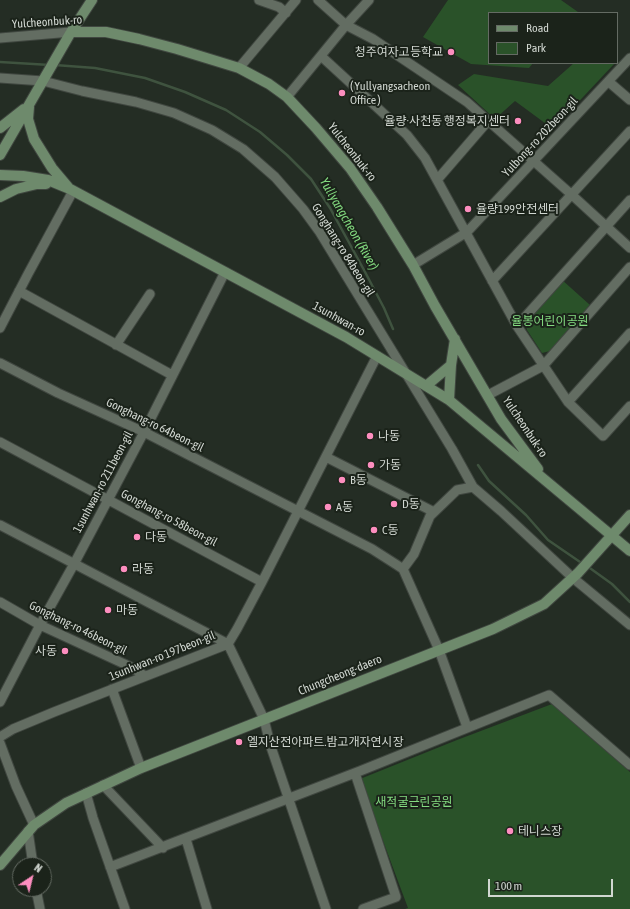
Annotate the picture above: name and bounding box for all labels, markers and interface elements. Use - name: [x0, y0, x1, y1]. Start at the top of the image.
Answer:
- street label: Yulcheonbuk-ro: [11, 12, 83, 32]
- legend: [488, 12, 618, 64]
- text: Road: [526, 21, 549, 35]
- text: Park: [526, 41, 546, 55]
- place label: 청주여자고등학교: [355, 45, 443, 59]
- marker: 청주여자고등학교: [446, 47, 456, 57]
- place label: ( Yullyangsacheon Office ): [350, 79, 430, 107]
- marker: ( Yullyangsacheon Office ): [337, 88, 347, 98]
- street label: Yulbong-ro 202beon-gil: [499, 94, 581, 180]
- place label: 율량·사천동 행정복지센터: [384, 114, 510, 128]
- marker: 율량·사천동 행정복지센터: [513, 116, 523, 126]
- street label: Yulcheonbuk-ro: [325, 120, 379, 184]
- water label: Yullyangcheon (River): [316, 175, 382, 273]
- street label: Gonghang-ro 84beon-gil: [309, 201, 377, 299]
- place label: 율량199안전센터: [476, 202, 559, 216]
- marker: 율량199안전센터: [463, 204, 473, 214]
- street label: 1sunhwan-ro: [310, 299, 368, 339]
- park label: 율봉어린이공원: [511, 314, 589, 328]
- street label: Yulcheonbuk-ro: [499, 394, 551, 460]
- street label: Gonghang-ro 64beon-gil: [104, 395, 206, 455]
- street label: 1sunhwan-ro 211beon-gil: [70, 429, 136, 535]
- place label: 나동: [378, 429, 400, 443]
- marker: 나동: [365, 431, 375, 441]
- place label: 가동: [379, 458, 401, 472]
- marker: 가동: [366, 460, 376, 470]
- place label: B동: [350, 473, 367, 487]
- marker: B동: [337, 475, 347, 485]
- street label: Gonghang-ro 58beon-gil: [118, 487, 220, 549]
- place label: D동: [402, 497, 420, 511]
- marker: D동: [389, 499, 399, 509]
- place label: A동: [336, 500, 353, 514]
- marker: A동: [323, 502, 333, 512]
- place label: C동: [382, 523, 398, 537]
- marker: C동: [369, 525, 379, 535]
- place label: 다동: [145, 530, 167, 544]
- marker: 다동: [132, 532, 142, 542]
- place label: 라동: [132, 562, 154, 576]
- marker: 라동: [119, 564, 129, 574]
- street label: Gonghang-ro 46beon-gil: [27, 598, 129, 658]
- place label: 마동: [116, 603, 138, 617]
- marker: 마동: [103, 605, 113, 615]
- street label: 1sunhwan-ro 197beon-gil: [107, 628, 217, 684]
- place label: 사동: [35, 644, 57, 658]
- marker: 사동: [60, 646, 70, 656]
- street label: Chungcheong-daero: [296, 652, 384, 698]
- place label: 엘지산전아파트.밤고개자연시장: [247, 735, 404, 749]
- marker: 엘지산전아파트.밤고개자연시장: [234, 737, 244, 747]
- park label: 새적굴근린공원: [375, 795, 453, 809]
- place label: 테니스장: [518, 824, 562, 838]
- marker: 테니스장: [505, 826, 515, 836]
- north arrow: [12, 857, 52, 897]
- text: N: [32, 861, 44, 875]
- scale bar: [490, 871, 615, 897]
- text: 100 m: [495, 879, 522, 893]

